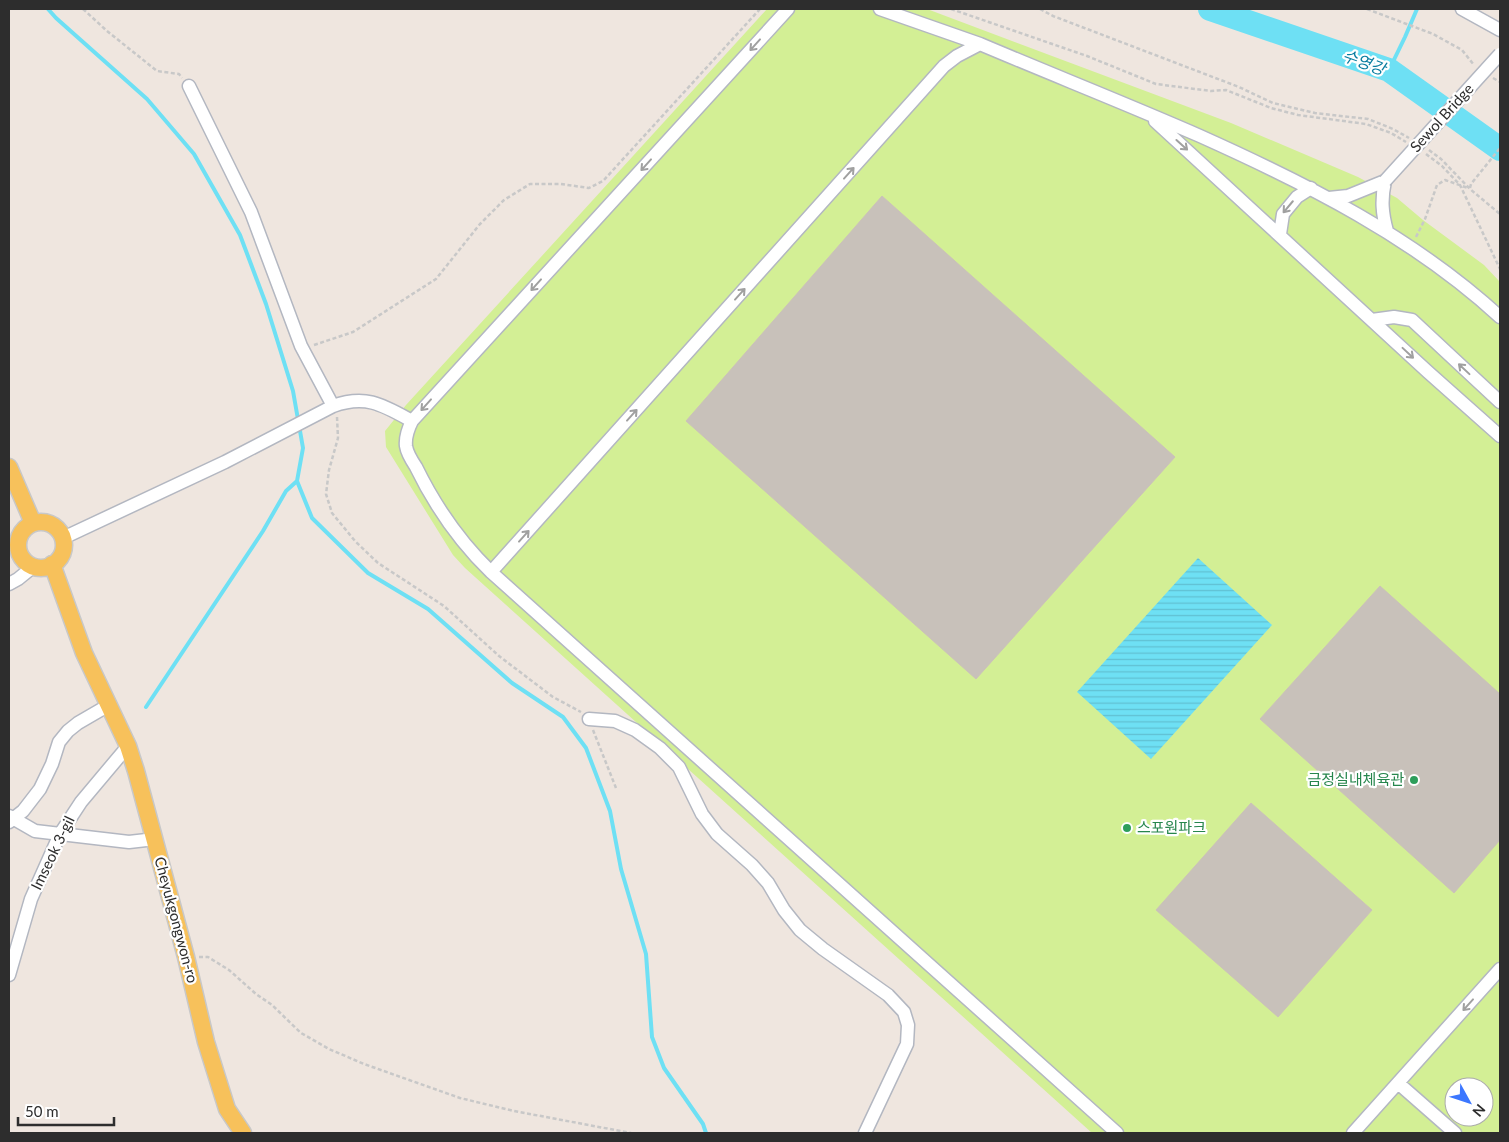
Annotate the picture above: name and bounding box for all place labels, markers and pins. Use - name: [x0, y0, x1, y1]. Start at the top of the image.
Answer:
- place label: 금정실내체육관: [1307, 770, 1404, 788]
- marker: 금정실내체육관: [1408, 774, 1420, 786]
- place label: 스포원파크: [1137, 818, 1206, 836]
- marker: 스포원파크: [1121, 822, 1133, 834]

